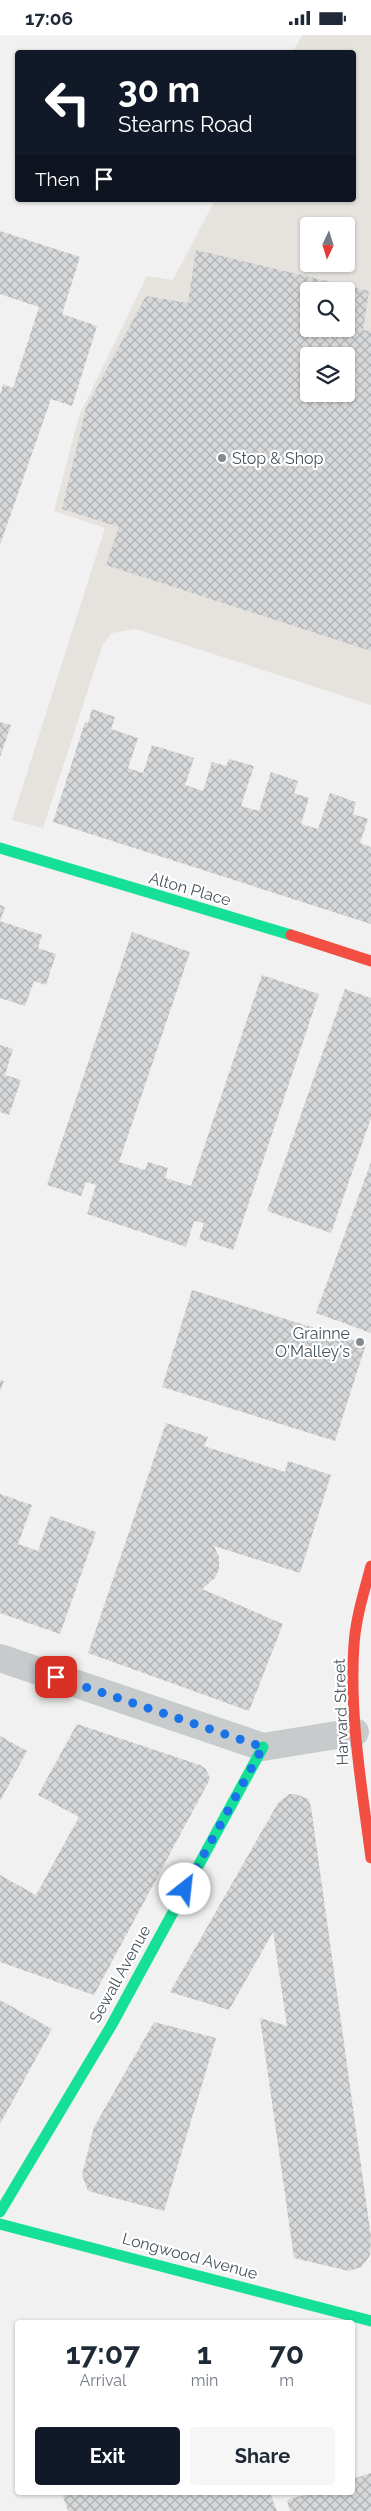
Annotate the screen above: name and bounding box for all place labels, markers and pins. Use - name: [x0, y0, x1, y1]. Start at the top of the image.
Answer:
- place label: Stop & Shop: [232, 449, 324, 468]
- marker: Stop & Shop: [216, 452, 228, 464]
- place label: Grainne O'Malley's: [275, 1324, 350, 1361]
- marker: Grainne O'Malley's: [354, 1336, 366, 1348]
- pin: [35, 1656, 77, 1698]

